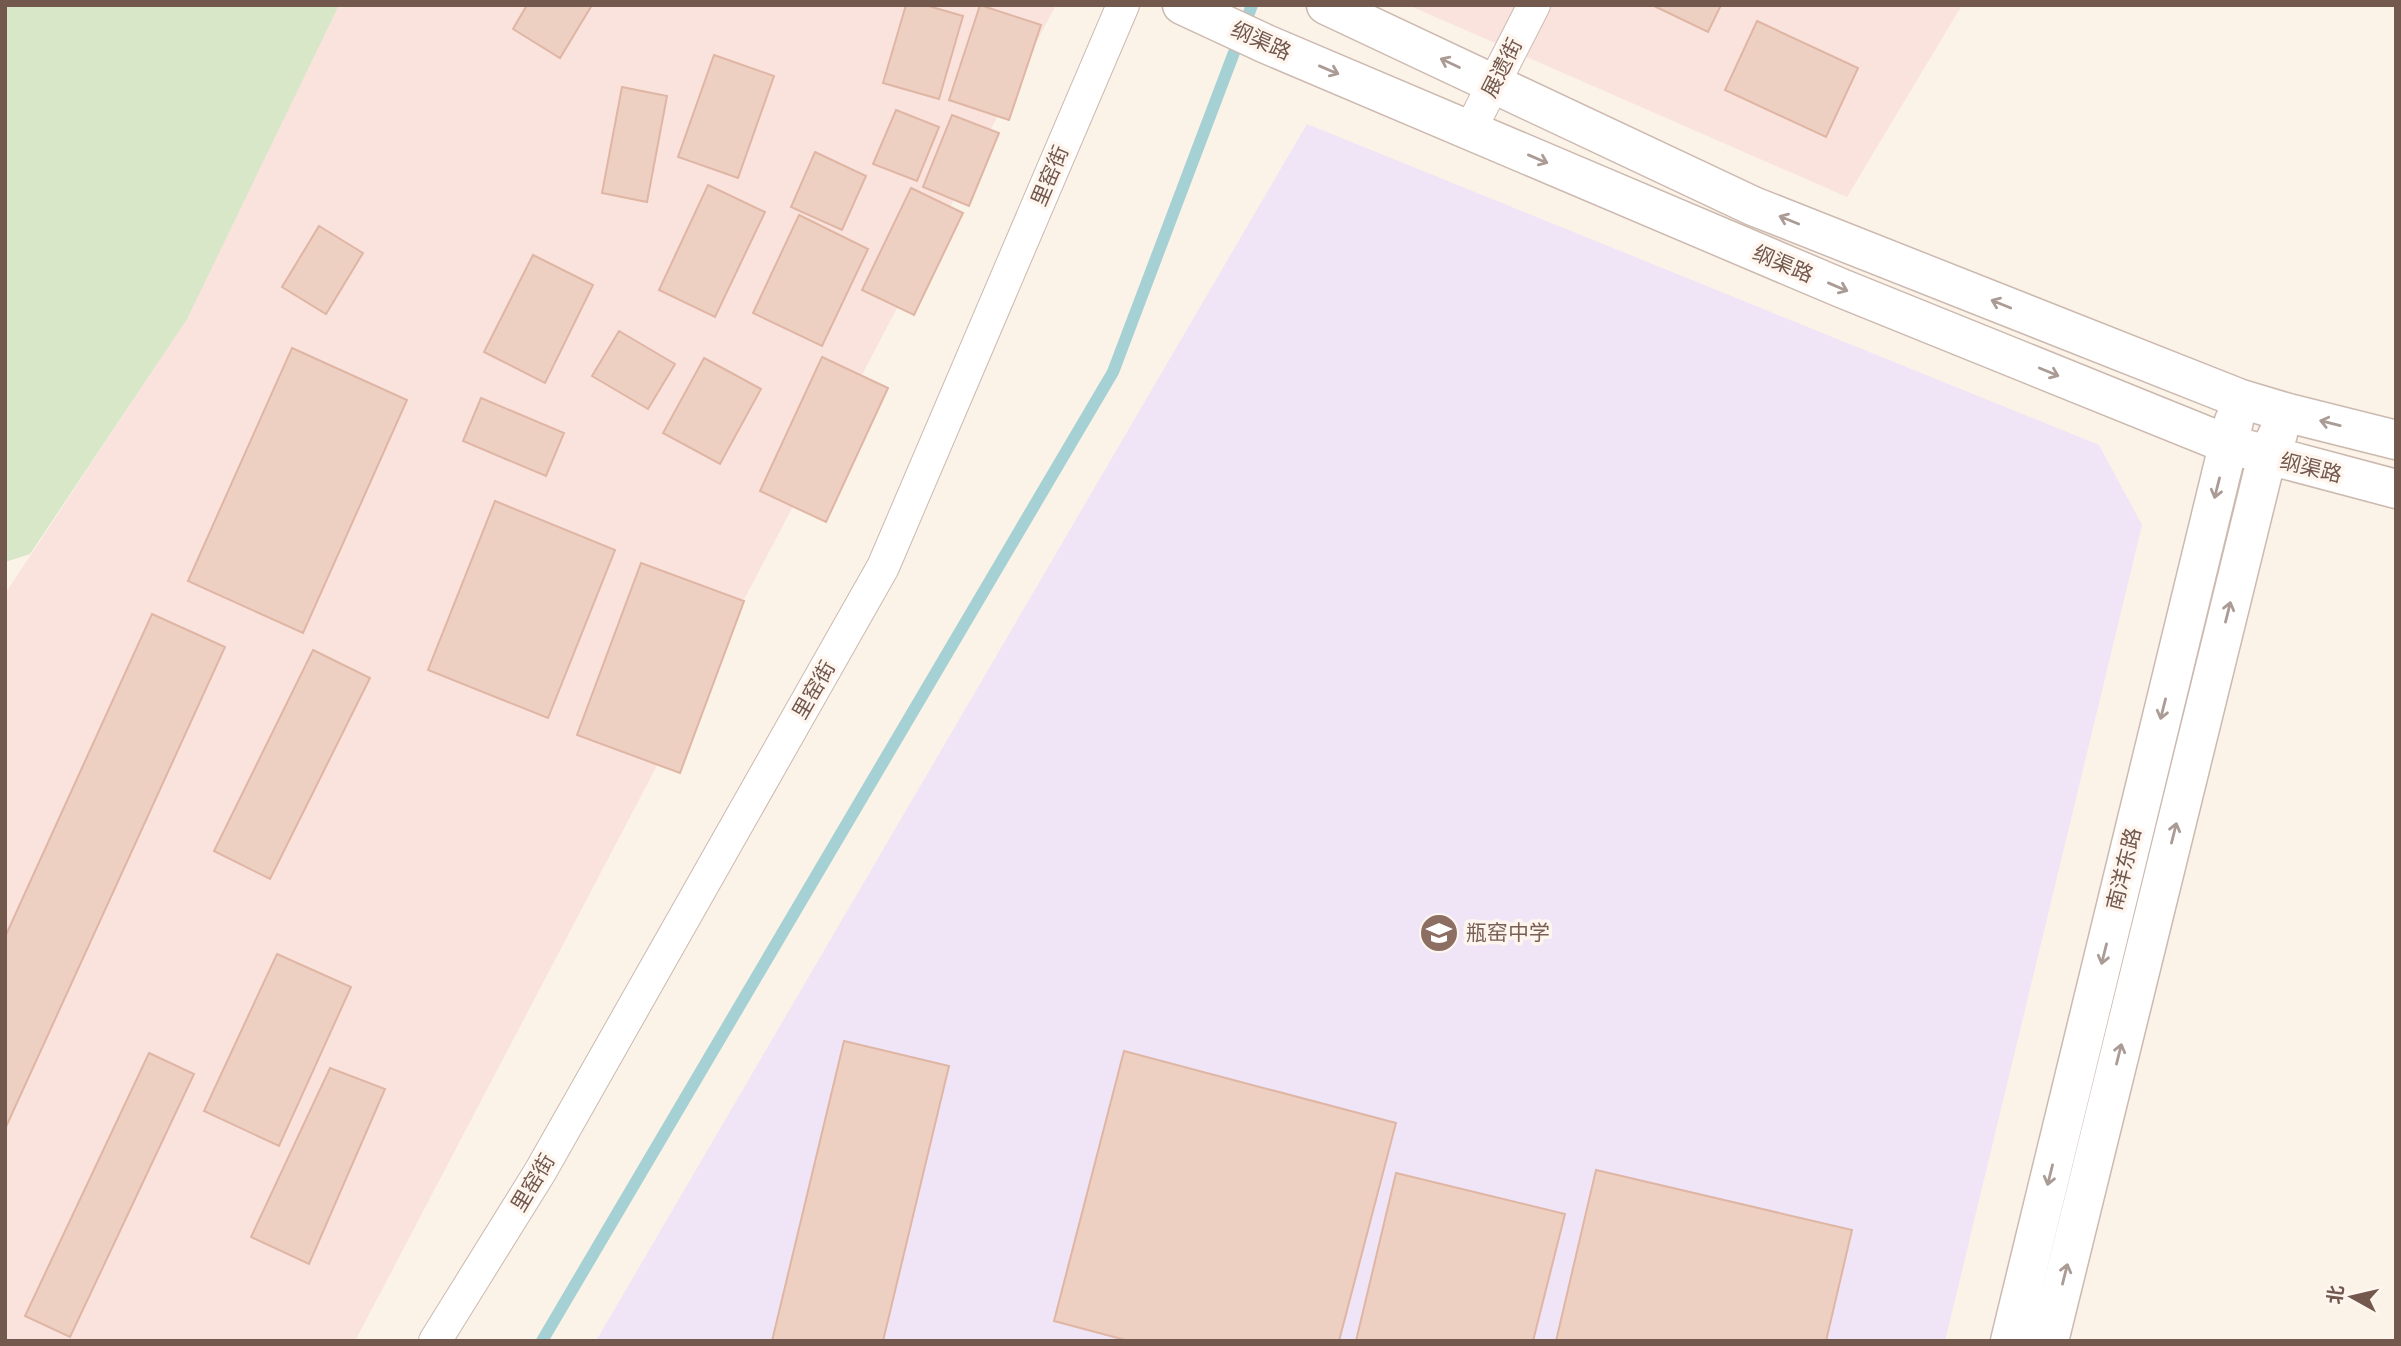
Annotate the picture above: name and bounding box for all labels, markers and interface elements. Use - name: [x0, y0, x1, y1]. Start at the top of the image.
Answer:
- street label: 纲渠路: [1227, 15, 1295, 67]
- street label: 展遗街: [1475, 34, 1529, 102]
- one-way arrow: [1440, 56, 1461, 69]
- one-way arrow: [1318, 64, 1339, 77]
- street label: 里窑街: [1025, 142, 1075, 210]
- one-way arrow: [1527, 154, 1549, 167]
- one-way arrow: [1779, 213, 1801, 226]
- street label: 纲渠路: [1749, 239, 1817, 289]
- one-way arrow: [1826, 281, 1848, 294]
- one-way arrow: [1991, 296, 2012, 309]
- one-way arrow: [2037, 366, 2059, 379]
- one-way arrow: [2319, 416, 2341, 429]
- street label: 纲渠路: [2277, 447, 2345, 489]
- one-way arrow: [2210, 476, 2223, 499]
- one-way arrow: [2222, 601, 2235, 624]
- street label: 里窑街: [786, 656, 842, 724]
- one-way arrow: [2156, 697, 2169, 720]
- one-way arrow: [2168, 822, 2181, 845]
- street label: 南洋东路: [2100, 825, 2148, 913]
- school or university icon: 瓶窑中学: [1418, 912, 1460, 954]
- place label: 瓶窑中学: [1466, 919, 1550, 947]
- one-way arrow: [2097, 942, 2110, 965]
- one-way arrow: [2114, 1043, 2127, 1065]
- street label: 里窑街: [505, 1149, 561, 1217]
- one-way arrow: [2043, 1163, 2056, 1186]
- north arrow: [2317, 1262, 2387, 1332]
- one-way arrow: [2059, 1264, 2072, 1286]
- text: 北: [2322, 1284, 2349, 1306]

